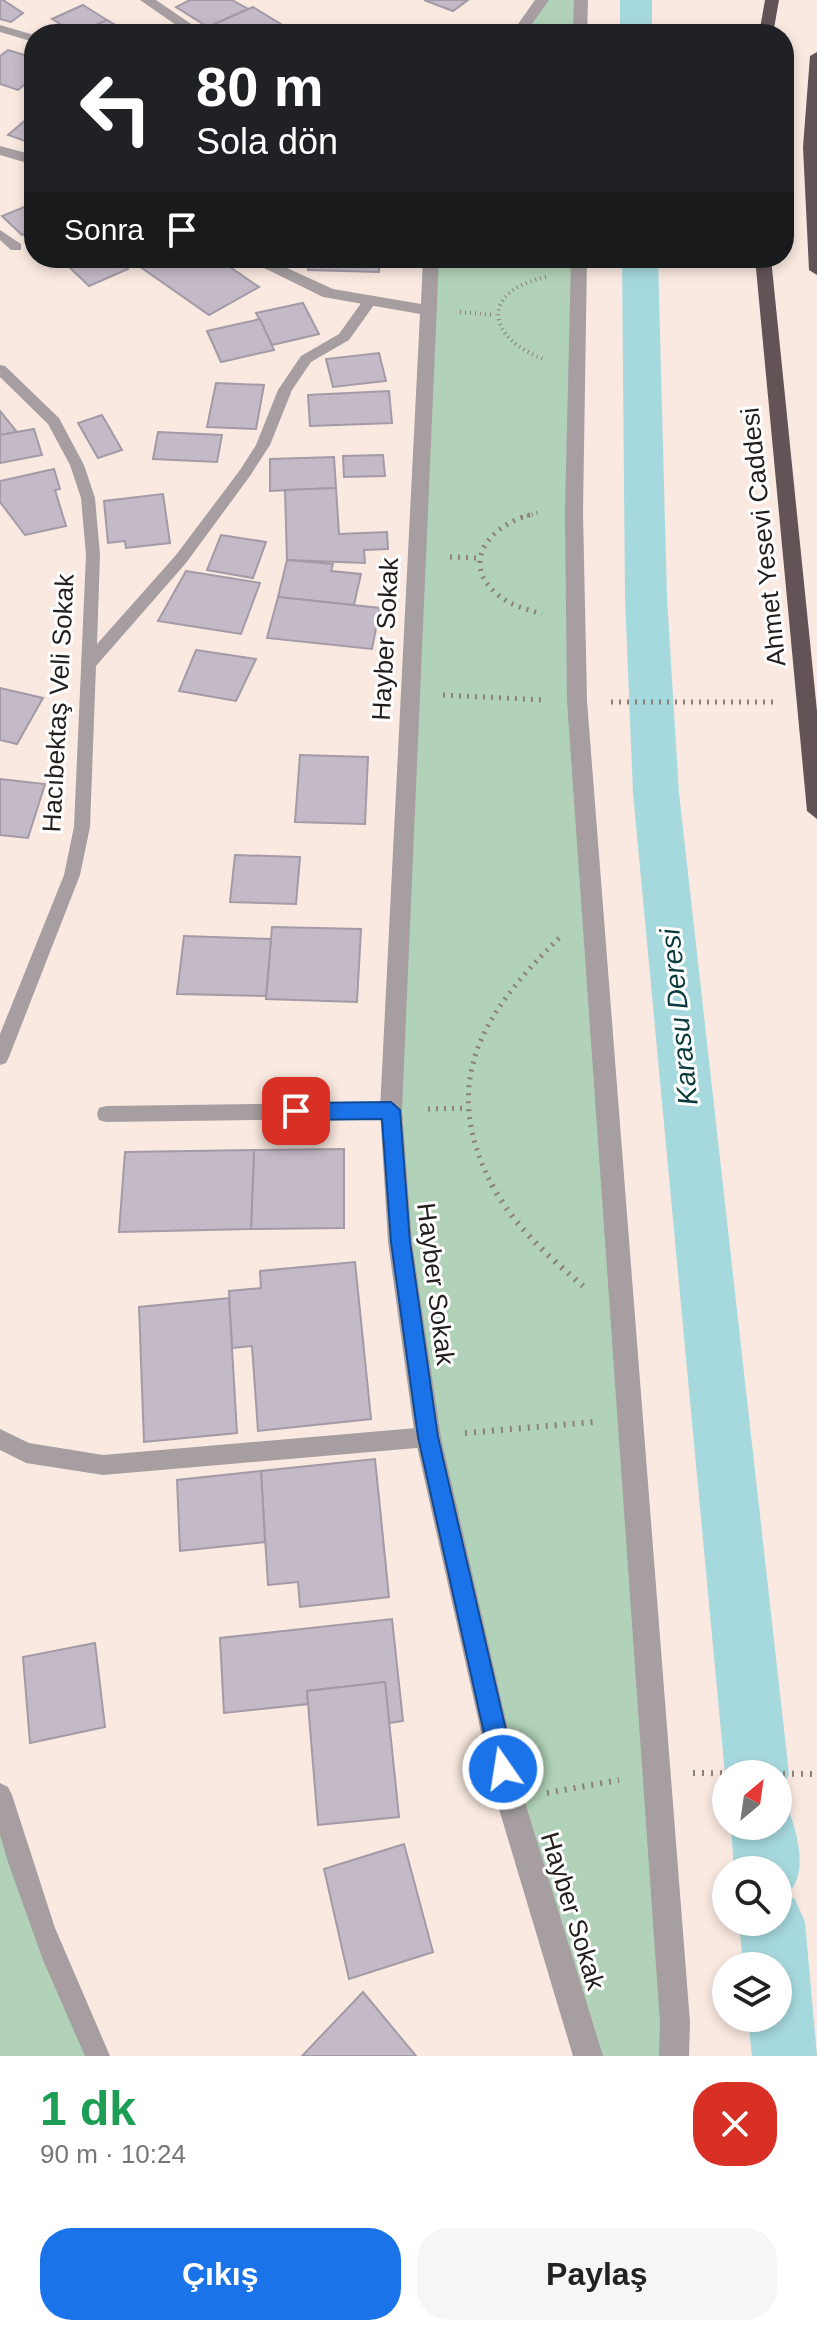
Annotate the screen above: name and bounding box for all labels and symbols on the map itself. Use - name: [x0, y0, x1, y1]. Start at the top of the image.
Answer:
- street label: Ahmet Yesevi Caddesi: [734, 406, 792, 668]
- street label: Hayber Sokak: [366, 556, 404, 721]
- street label: Hacıbektaş Veli Sokak: [36, 572, 80, 833]
- water label: Karasu Deresi: [654, 926, 704, 1107]
- pin: [262, 1077, 330, 1145]
- street label: Hayber Sokak: [411, 1201, 461, 1368]
- position arrow: [461, 1727, 545, 1811]
- north arrow: [712, 1760, 792, 1840]
- street label: Hayber Sokak: [535, 1829, 612, 1994]

